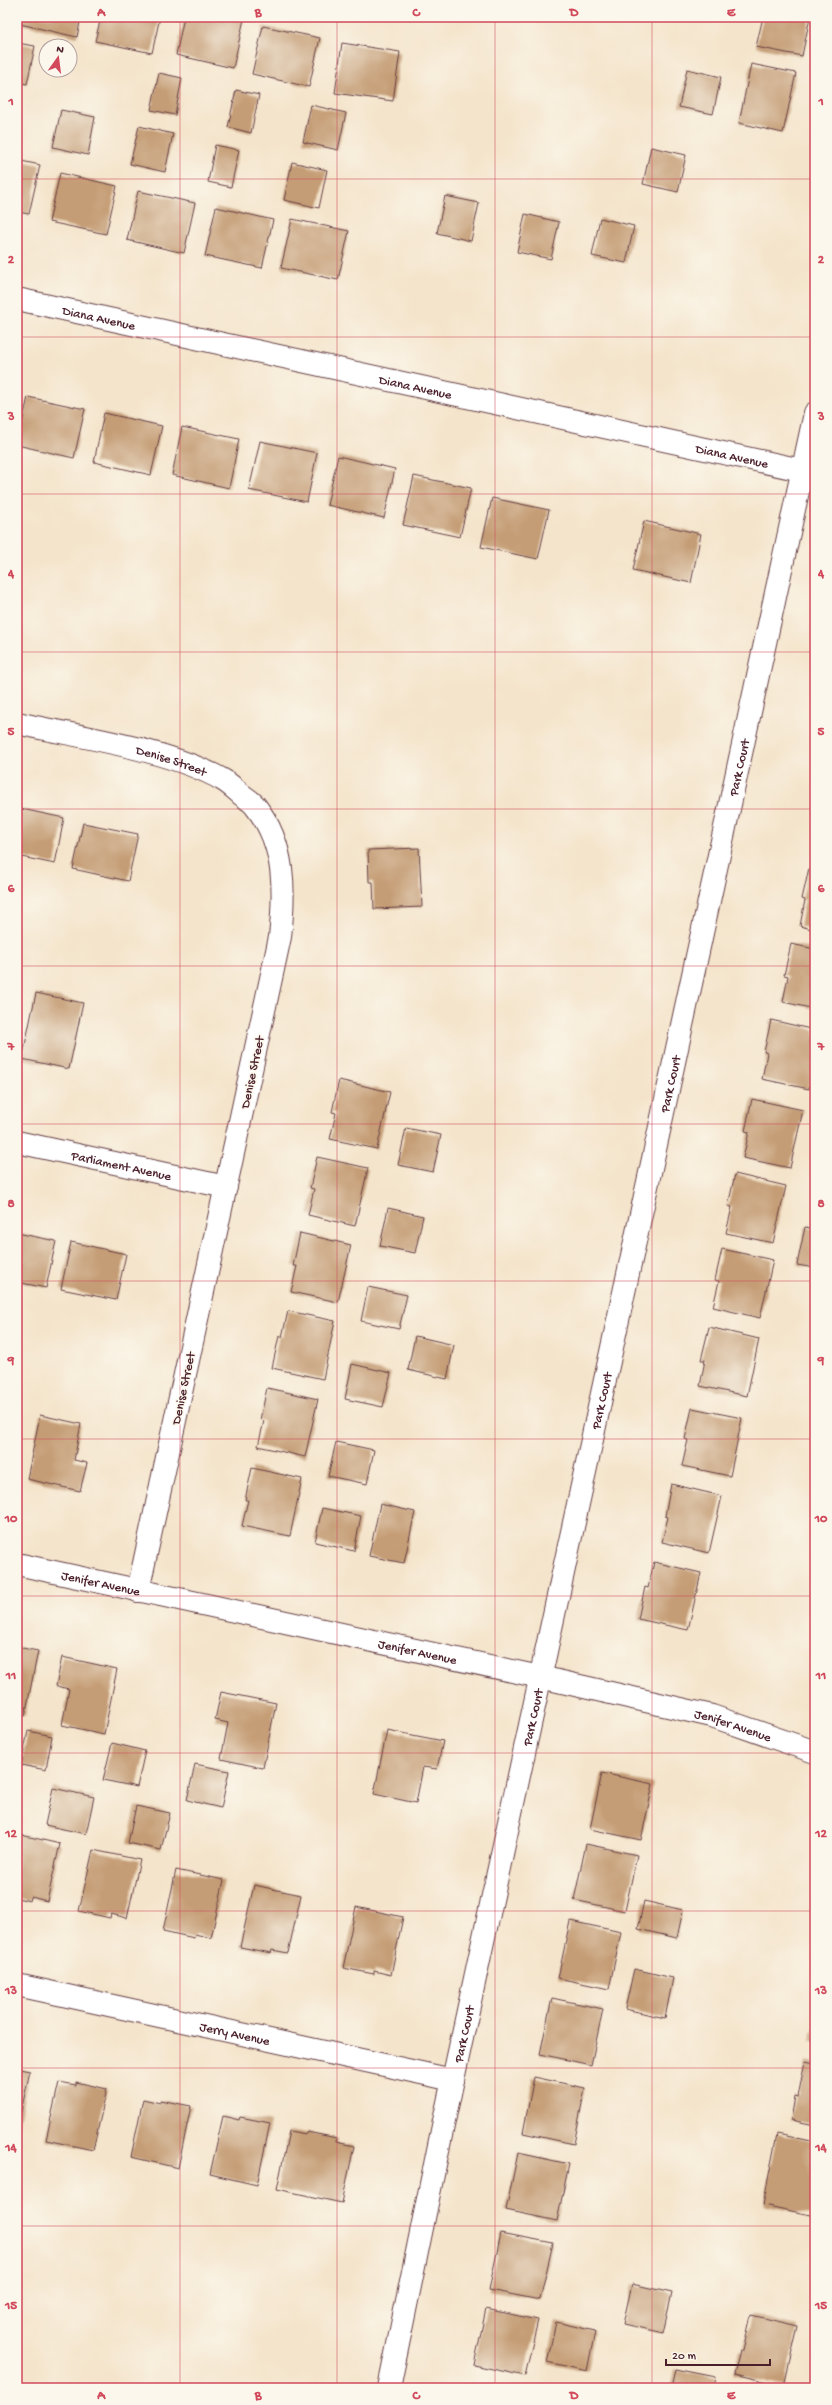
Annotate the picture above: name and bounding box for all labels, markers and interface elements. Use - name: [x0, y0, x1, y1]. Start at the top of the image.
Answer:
- text: A: [96, 6, 106, 21]
- text: B: [254, 6, 263, 21]
- text: C: [411, 6, 421, 21]
- text: D: [569, 6, 579, 21]
- text: E: [727, 6, 736, 21]
- north arrow: [38, 38, 78, 78]
- text: N: [55, 44, 65, 57]
- text: 1: [7, 95, 14, 110]
- text: 1: [817, 95, 824, 110]
- text: 2: [8, 253, 15, 268]
- text: 2: [818, 253, 825, 268]
- street label: Diana Avenue: [60, 304, 137, 335]
- street label: Diana Avenue: [376, 373, 453, 404]
- text: 3: [7, 410, 15, 425]
- text: 3: [817, 410, 825, 425]
- street label: Diana Avenue: [693, 442, 770, 473]
- text: 4: [7, 567, 15, 582]
- text: 4: [817, 567, 825, 582]
- text: 5: [8, 725, 15, 740]
- text: 5: [818, 725, 825, 740]
- street label: Park Court: [727, 736, 754, 798]
- street label: Denise Street: [133, 743, 210, 781]
- text: 6: [8, 882, 15, 897]
- text: 6: [818, 882, 825, 897]
- street label: Denise Street: [238, 1033, 269, 1111]
- text: 7: [7, 1040, 16, 1055]
- text: 7: [817, 1040, 826, 1055]
- street label: Park Court: [658, 1053, 686, 1115]
- street label: Parliament Avenue: [69, 1149, 173, 1185]
- text: 8: [7, 1197, 15, 1212]
- text: 8: [817, 1197, 825, 1212]
- street label: Denise Street: [169, 1349, 200, 1427]
- text: 9: [7, 1354, 15, 1369]
- text: 9: [817, 1354, 825, 1369]
- street label: Park Court: [589, 1369, 617, 1432]
- text: 10: [4, 1512, 18, 1527]
- text: 10: [814, 1512, 828, 1527]
- street label: Jenifer Avenue: [60, 1569, 142, 1600]
- street label: Jenifer Avenue: [376, 1637, 458, 1669]
- text: 11: [5, 1669, 16, 1684]
- text: 11: [815, 1669, 826, 1684]
- street label: Park Court: [521, 1686, 548, 1748]
- street label: Jenifer Avenue: [693, 1707, 773, 1746]
- text: 12: [4, 1827, 17, 1842]
- text: 12: [814, 1827, 827, 1842]
- text: 13: [4, 1984, 17, 1999]
- text: 13: [814, 1984, 827, 1999]
- street label: Park Court: [452, 2003, 479, 2065]
- street label: Jerry Avenue: [198, 2020, 271, 2050]
- text: 14: [4, 2141, 18, 2156]
- text: 14: [814, 2141, 828, 2156]
- text: 15: [4, 2299, 17, 2314]
- text: 15: [814, 2299, 827, 2314]
- scale bar: [666, 2341, 770, 2367]
- text: 20 m: [672, 2350, 697, 2364]
- text: A: [96, 2389, 106, 2404]
- text: B: [254, 2389, 263, 2404]
- text: C: [411, 2389, 421, 2404]
- text: D: [569, 2389, 579, 2404]
- text: E: [727, 2389, 736, 2404]

